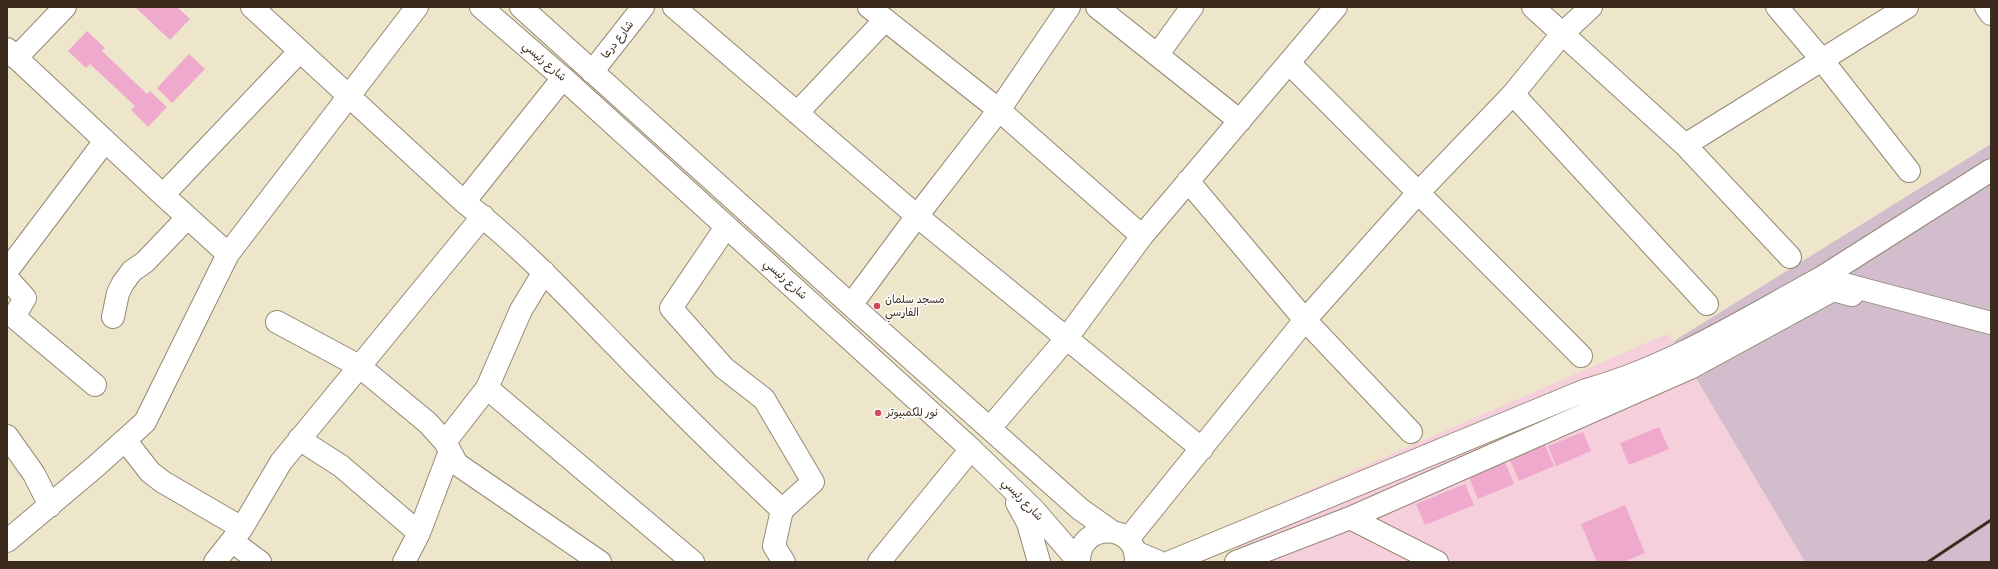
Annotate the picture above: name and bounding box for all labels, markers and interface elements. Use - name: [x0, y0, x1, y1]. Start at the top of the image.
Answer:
- street label: شارع درعا: [599, 18, 637, 62]
- street label: شارع رئيسي: [519, 39, 569, 85]
- street label: شارع رئيسي: [761, 257, 809, 303]
- place label: مسجد سلمان الفارسي: [885, 293, 945, 319]
- marker: مسجد سلمان الفارسي: [872, 301, 882, 311]
- place label: نور للكمبيوتر: [886, 406, 938, 420]
- marker: نور للكمبيوتر: [873, 408, 883, 418]
- street label: شارع رئيسي: [999, 476, 1045, 524]

